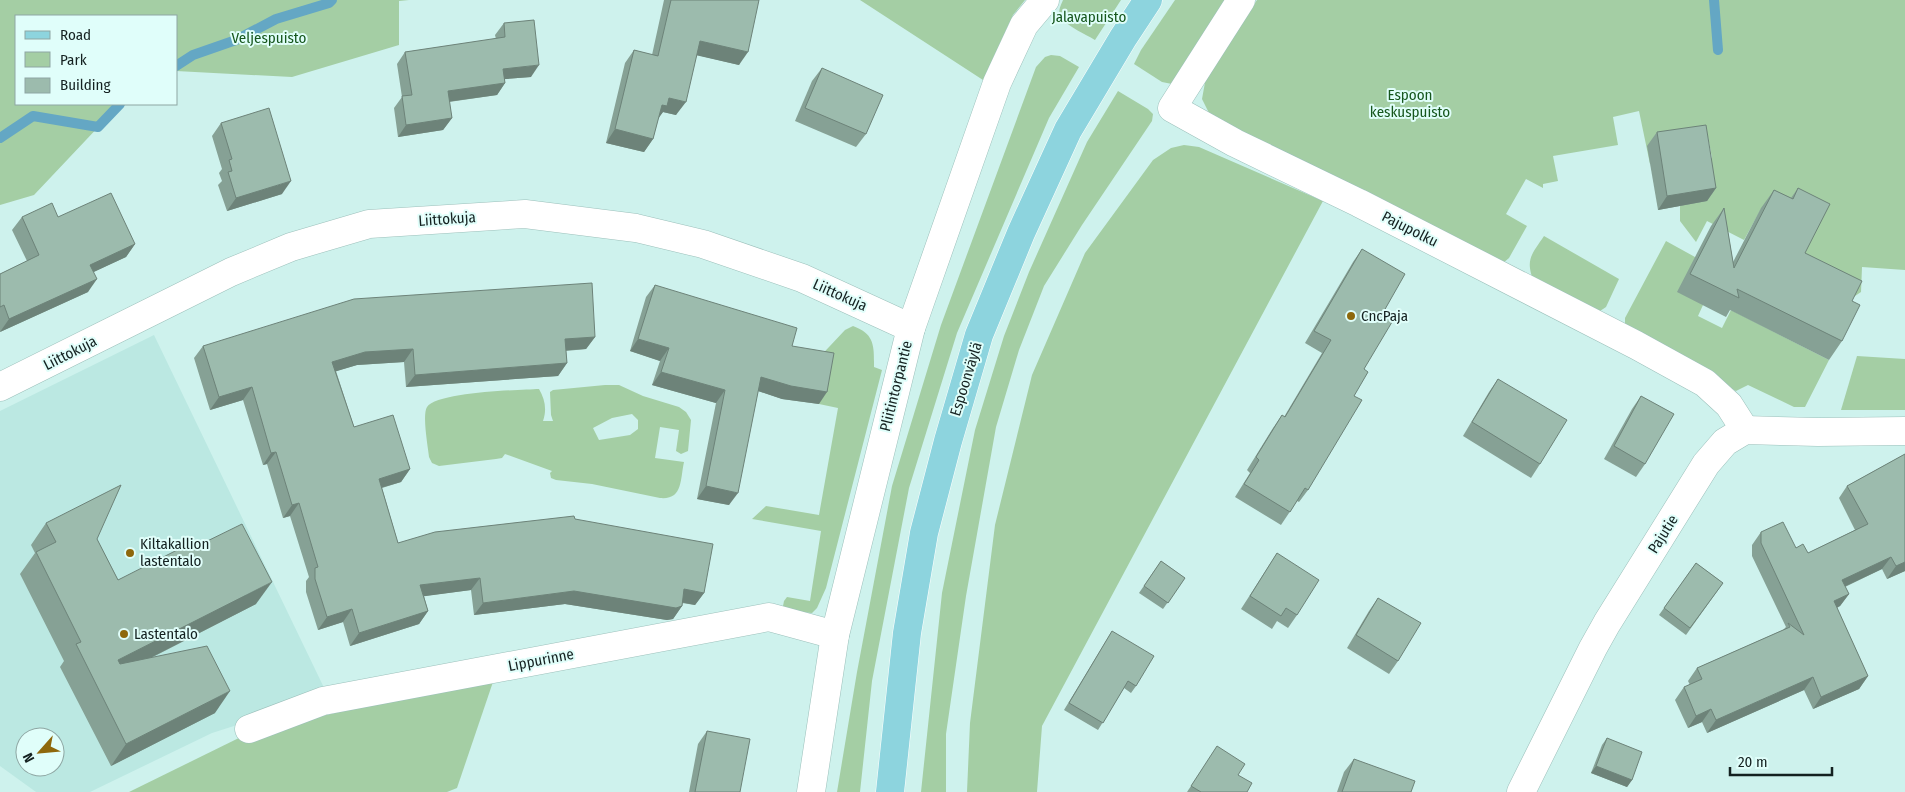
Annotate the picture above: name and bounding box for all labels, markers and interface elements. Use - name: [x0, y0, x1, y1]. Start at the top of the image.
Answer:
- park label: Jalavapuisto: [1052, 8, 1126, 26]
- legend: [15, 15, 178, 105]
- text: Road: [60, 26, 91, 44]
- park label: Veljespuisto: [232, 29, 307, 47]
- text: Park: [60, 51, 87, 69]
- text: Building: [60, 76, 111, 94]
- park label: Espoon keskuspuisto: [1370, 86, 1450, 121]
- street label: Pajupolku: [1379, 207, 1441, 251]
- street label: Liittokuja: [418, 208, 476, 230]
- street label: Liittokuja: [810, 275, 870, 315]
- place label: CncPaja: [1361, 307, 1408, 325]
- marker: CncPaja: [1345, 310, 1357, 322]
- street label: Liittokuja: [40, 332, 100, 374]
- street label: Pliitintorpantie: [876, 339, 916, 433]
- street label: Espoonväylä: [946, 340, 986, 418]
- street label: Pajutie: [1644, 511, 1682, 557]
- place label: Kiltakallion lastentalo: [140, 535, 209, 570]
- marker: Kiltakallion lastentalo: [124, 547, 136, 559]
- place label: Lastentalo: [134, 625, 198, 643]
- marker: Lastentalo: [118, 628, 130, 640]
- street label: Lippurinne: [507, 645, 575, 675]
- north arrow: [15, 727, 65, 777]
- scale bar: [1730, 744, 1832, 776]
- text: N: [19, 750, 38, 765]
- text: 20 m: [1738, 753, 1768, 771]

